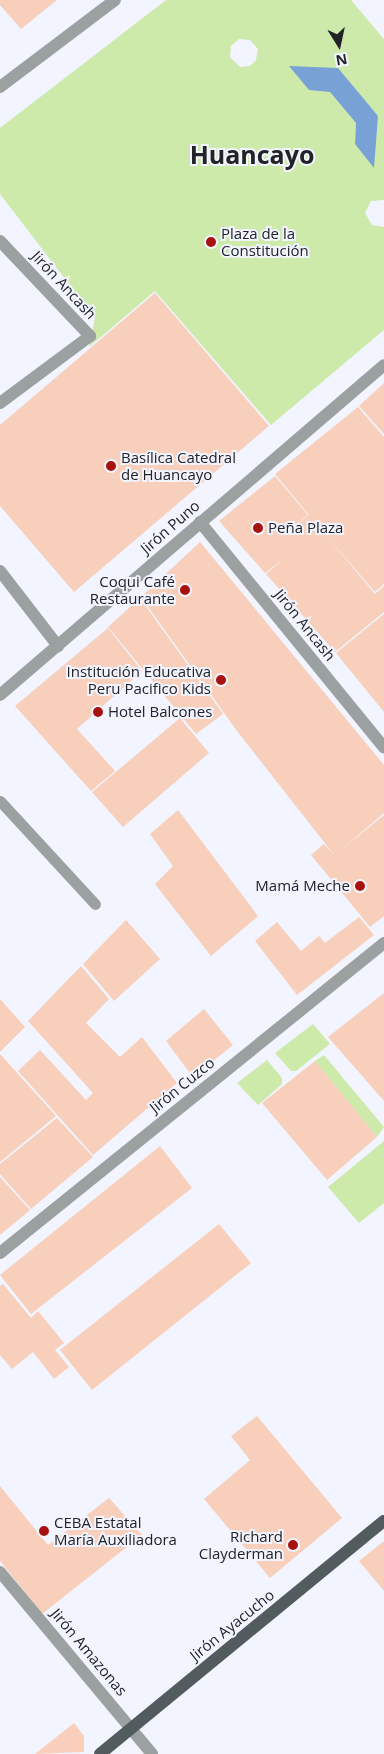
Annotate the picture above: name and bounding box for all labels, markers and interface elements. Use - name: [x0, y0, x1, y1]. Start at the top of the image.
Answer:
- north arrow: [314, 20, 364, 70]
- text: N: [334, 50, 349, 71]
- district label: Huancayo: [190, 139, 314, 169]
- place label: Plaza de la Constitución: [221, 224, 309, 259]
- marker: Plaza de la Constitución: [205, 236, 217, 248]
- street label: Jirón Ancash: [28, 247, 100, 323]
- place label: Basílica Catedral de Huancayo: [121, 448, 236, 483]
- marker: Basílica Catedral de Huancayo: [105, 460, 117, 472]
- street label: Jirón Puno: [137, 496, 203, 558]
- place label: Peña Plaza: [268, 519, 343, 537]
- marker: Peña Plaza: [252, 522, 264, 534]
- place label: Coqui Café Restaurante: [90, 572, 175, 607]
- marker: Coqui Café Restaurante: [179, 584, 191, 596]
- street label: Jirón Ancash: [271, 586, 339, 664]
- place label: Institución Educativa Peru Pacifico Kids: [67, 662, 211, 697]
- marker: Institución Educativa Peru Pacifico Kids: [215, 674, 227, 686]
- place label: Hotel Balcones: [108, 703, 212, 721]
- marker: Hotel Balcones: [92, 706, 104, 718]
- place label: Mamá Meche: [255, 877, 350, 895]
- marker: Mamá Meche: [354, 880, 366, 892]
- street label: Jirón Cuzco: [146, 1053, 218, 1117]
- place label: CEBA Estatal María Auxiliadora: [54, 1513, 177, 1548]
- marker: CEBA Estatal María Auxiliadora: [38, 1525, 50, 1537]
- place label: Richard Clayderman: [199, 1527, 283, 1562]
- marker: Richard Clayderman: [287, 1539, 299, 1551]
- street label: Jirón Ayacucho: [186, 1586, 278, 1664]
- street label: Jirón Amazonas: [47, 1605, 131, 1699]

